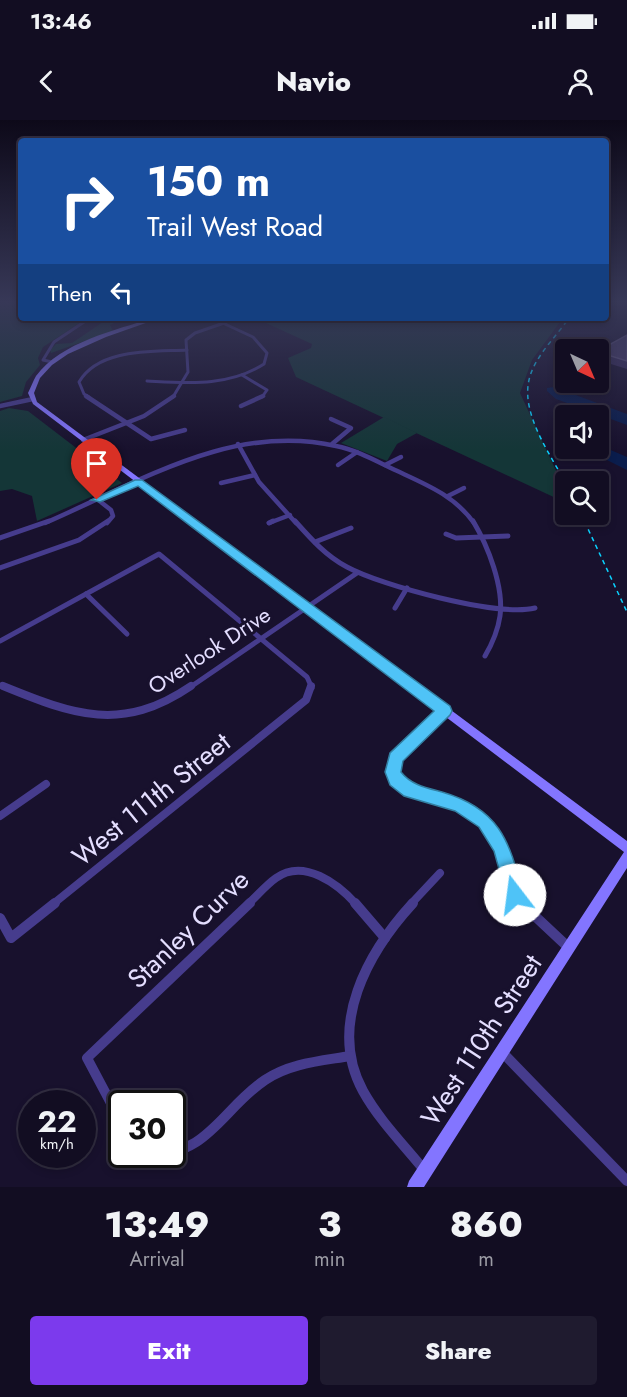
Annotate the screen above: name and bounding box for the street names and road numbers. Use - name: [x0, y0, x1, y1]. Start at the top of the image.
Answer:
- street label: Overlook Drive: [141, 598, 277, 702]
- street label: West 111th Street: [64, 723, 239, 875]
- street label: Stanley Curve: [118, 861, 258, 997]
- street label: West 110th Street: [411, 946, 551, 1133]

